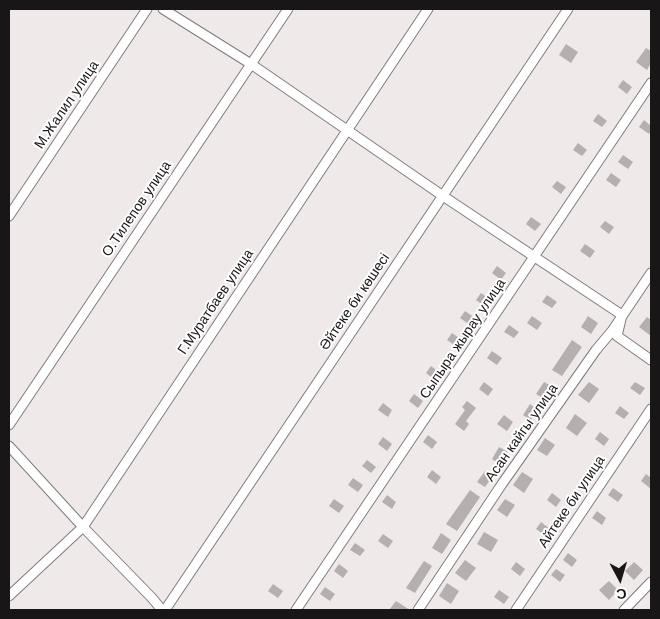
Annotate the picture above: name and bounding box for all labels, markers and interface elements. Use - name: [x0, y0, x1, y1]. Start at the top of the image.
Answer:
- street label: М.Жалил улица: [31, 58, 103, 152]
- street label: О.Тилепов улица: [99, 158, 175, 260]
- street label: Г.Муратбаев улица: [175, 246, 257, 358]
- street label: Әйтеке би көшесі: [316, 250, 394, 354]
- street label: Сыпыра жырау улица: [416, 276, 510, 402]
- street label: Асан кайгы улица: [482, 381, 562, 485]
- street label: Айтеке би улица: [535, 453, 609, 551]
- north arrow: [595, 554, 645, 604]
- text: С: [616, 585, 627, 602]

